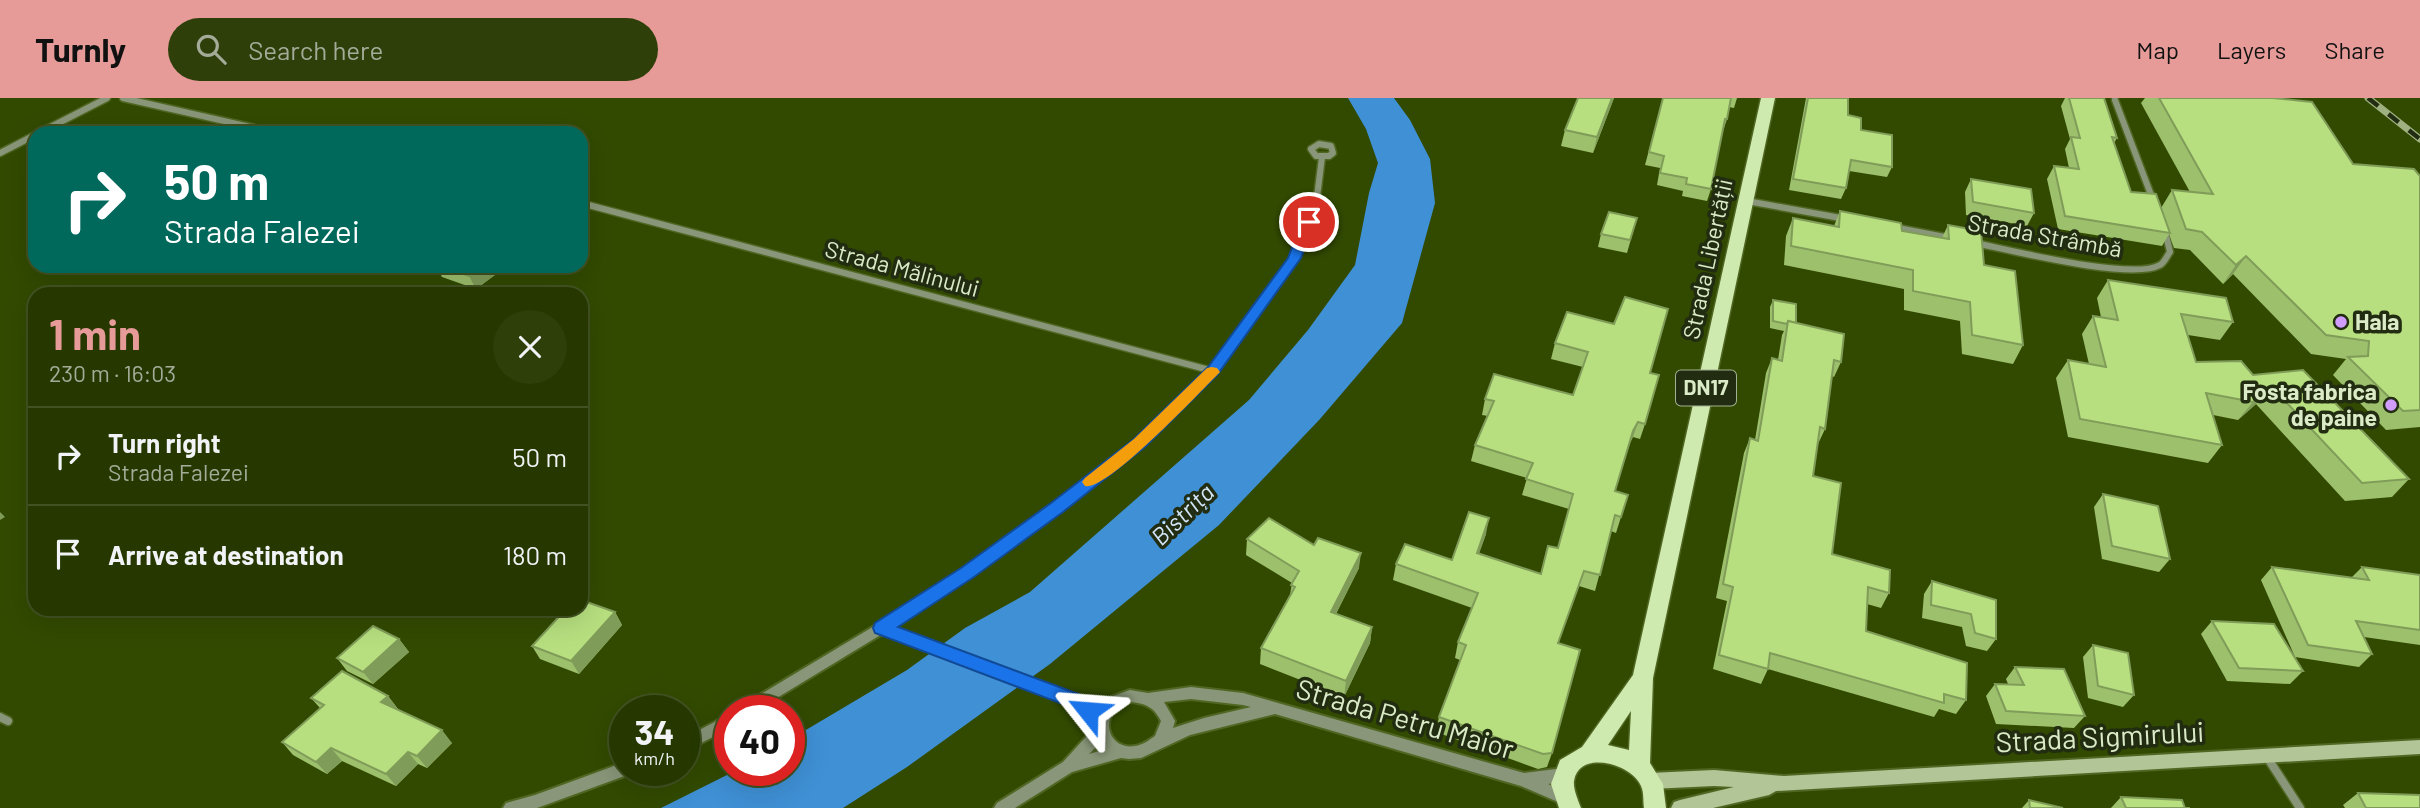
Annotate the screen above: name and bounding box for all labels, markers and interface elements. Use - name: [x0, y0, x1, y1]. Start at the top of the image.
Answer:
- search box: [168, 18, 658, 81]
- text: Turnly: [35, 29, 126, 69]
- icon: search: [192, 30, 230, 68]
- text: Search here: [248, 34, 383, 65]
- text: Map: [2136, 35, 2179, 64]
- text: Layers: [2217, 35, 2286, 64]
- text: Share: [2324, 35, 2385, 64]
- text: 50 m: [164, 151, 269, 210]
- icon: right: [49, 154, 140, 245]
- street label: Strada Libertății: [1676, 176, 1738, 342]
- pin: [1279, 192, 1339, 252]
- icon: arrive: [1290, 203, 1328, 241]
- street label: Strada Strâmbă: [1966, 208, 2124, 262]
- text: Strada Falezei: [164, 211, 360, 249]
- street label: Strada Mălinului: [822, 234, 982, 302]
- place label: Hala: [2355, 307, 2399, 335]
- text: 1 min: [49, 308, 141, 358]
- button: close: [493, 310, 567, 384]
- marker: Hala: [2333, 314, 2349, 330]
- text: 230 m · 16:03: [49, 359, 176, 387]
- road number: DN17: [1676, 370, 1736, 406]
- place label: Fosta fabrica de paine: [2243, 377, 2377, 431]
- marker: Fosta fabrica de paine: [2383, 397, 2399, 413]
- text: Turn right: [108, 427, 221, 458]
- icon: right: [49, 437, 87, 475]
- text: 50 m: [512, 441, 567, 472]
- text: Strada Falezei: [108, 458, 249, 486]
- water label: Bistrița: [1145, 477, 1219, 551]
- icon: arrive: [49, 535, 87, 573]
- text: Arrive at destination: [108, 539, 344, 570]
- text: 180 m: [503, 539, 567, 570]
- street label: Strada Petru Maior: [1292, 671, 1518, 765]
- position arrow: [1051, 674, 1125, 748]
- speed limit sign: 40: [714, 695, 805, 786]
- text: 34: [634, 710, 675, 752]
- street label: Strada Sigmirului: [1995, 714, 2205, 758]
- text: km/h: [634, 747, 675, 769]

